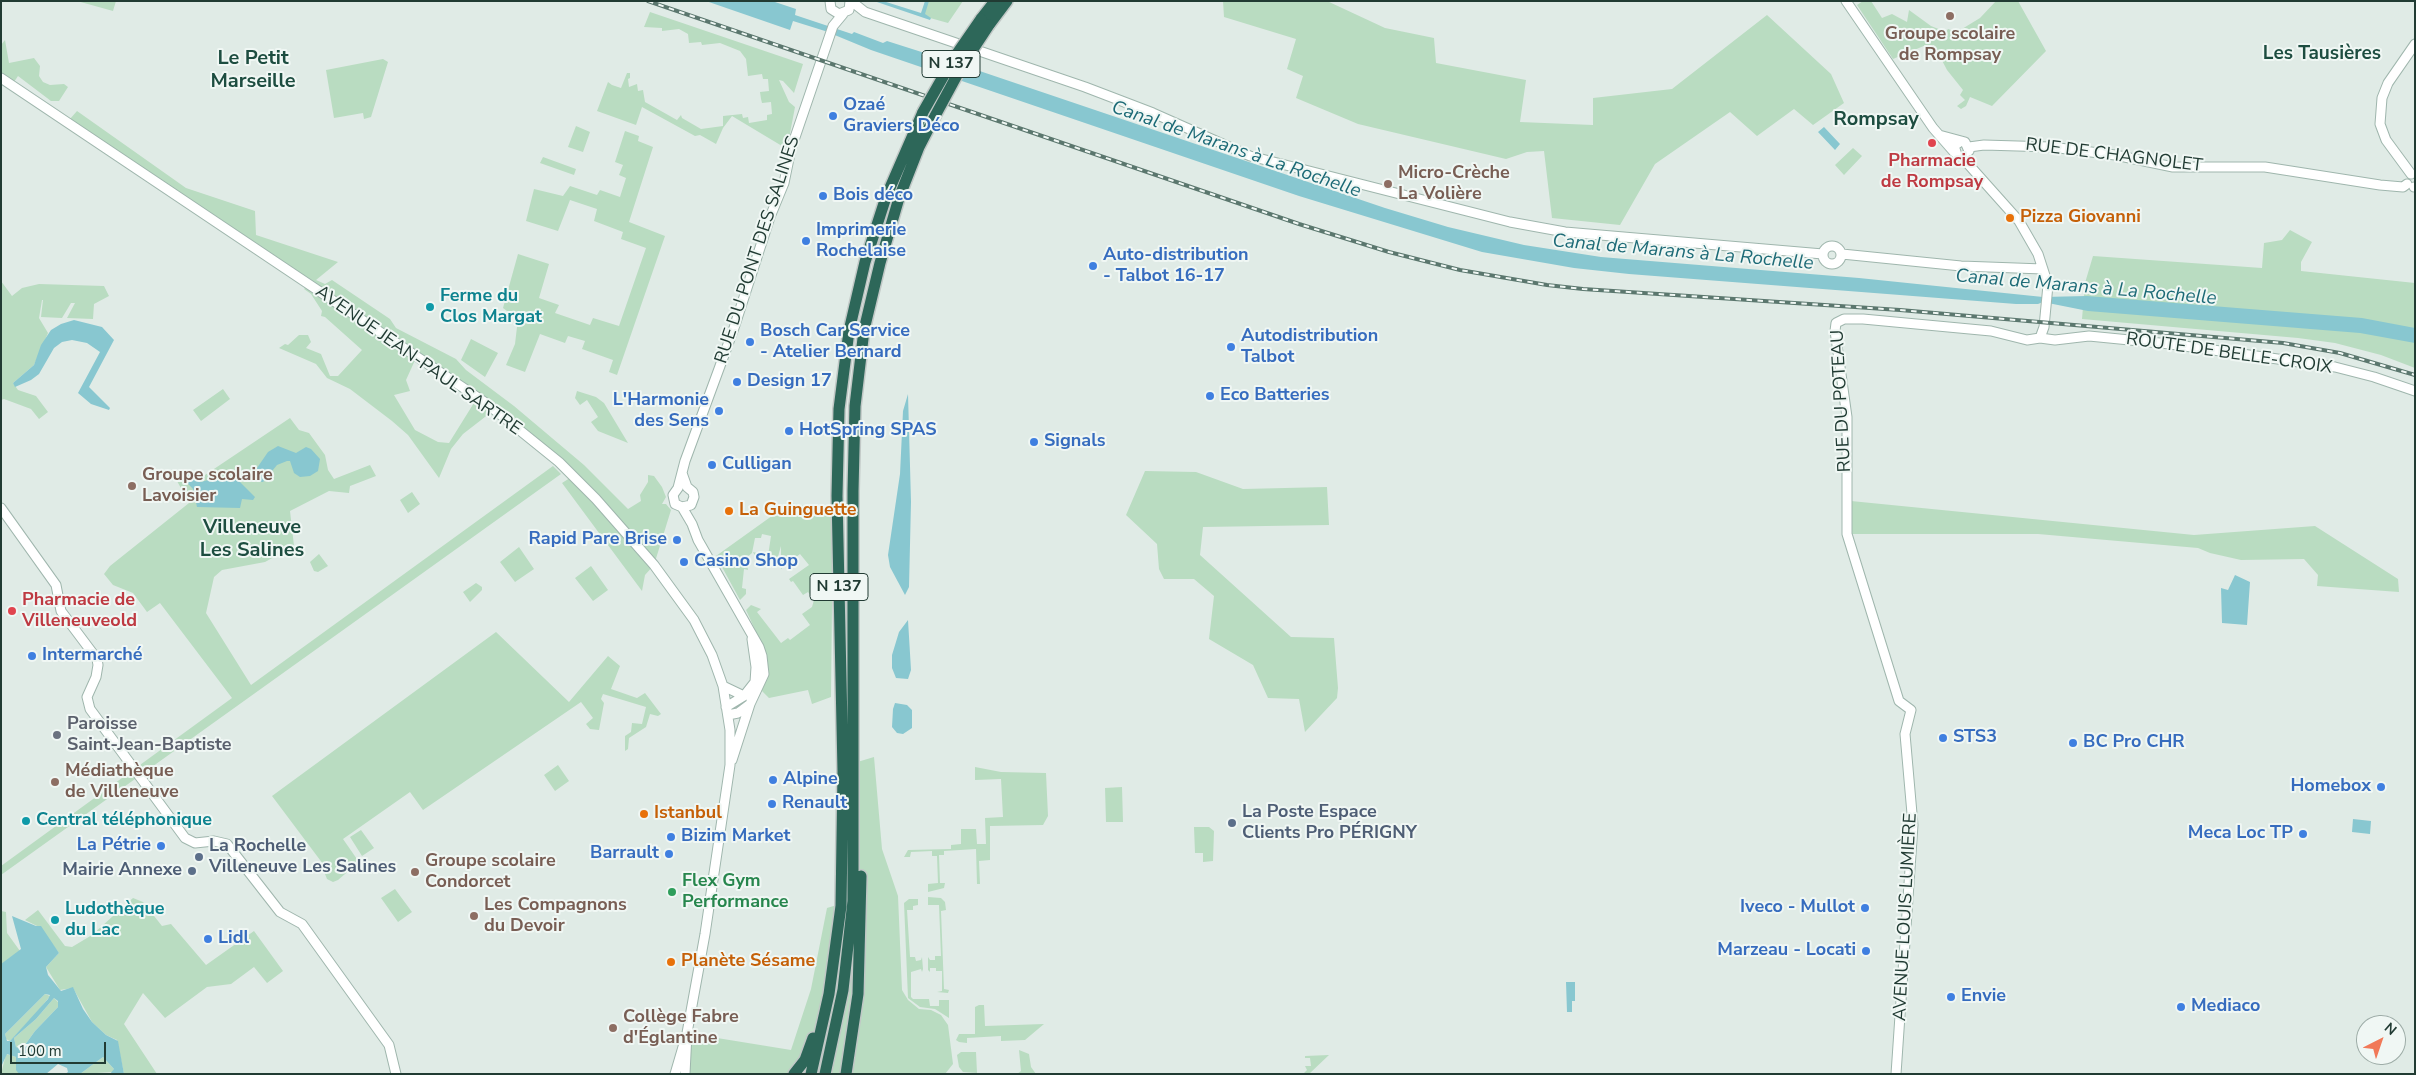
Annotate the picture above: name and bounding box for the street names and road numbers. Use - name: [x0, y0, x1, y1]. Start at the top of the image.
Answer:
- road number: N 137: [922, 51, 980, 78]
- street label: RUE DU PONT DES SALINES: [711, 134, 805, 366]
- street label: RUE DE CHAGNOLET: [2024, 134, 2204, 178]
- street label: AVENUE JEAN-PAUL SARTRE: [311, 281, 525, 441]
- street label: RUE DU POTEAU: [1827, 329, 1857, 473]
- street label: ROUTE DE BELLE-CROIX: [2125, 329, 2333, 379]
- road number: N 137: [810, 574, 868, 600]
- street label: AVENUE LOUIS LUMIÈRE: [1890, 812, 1922, 1022]

